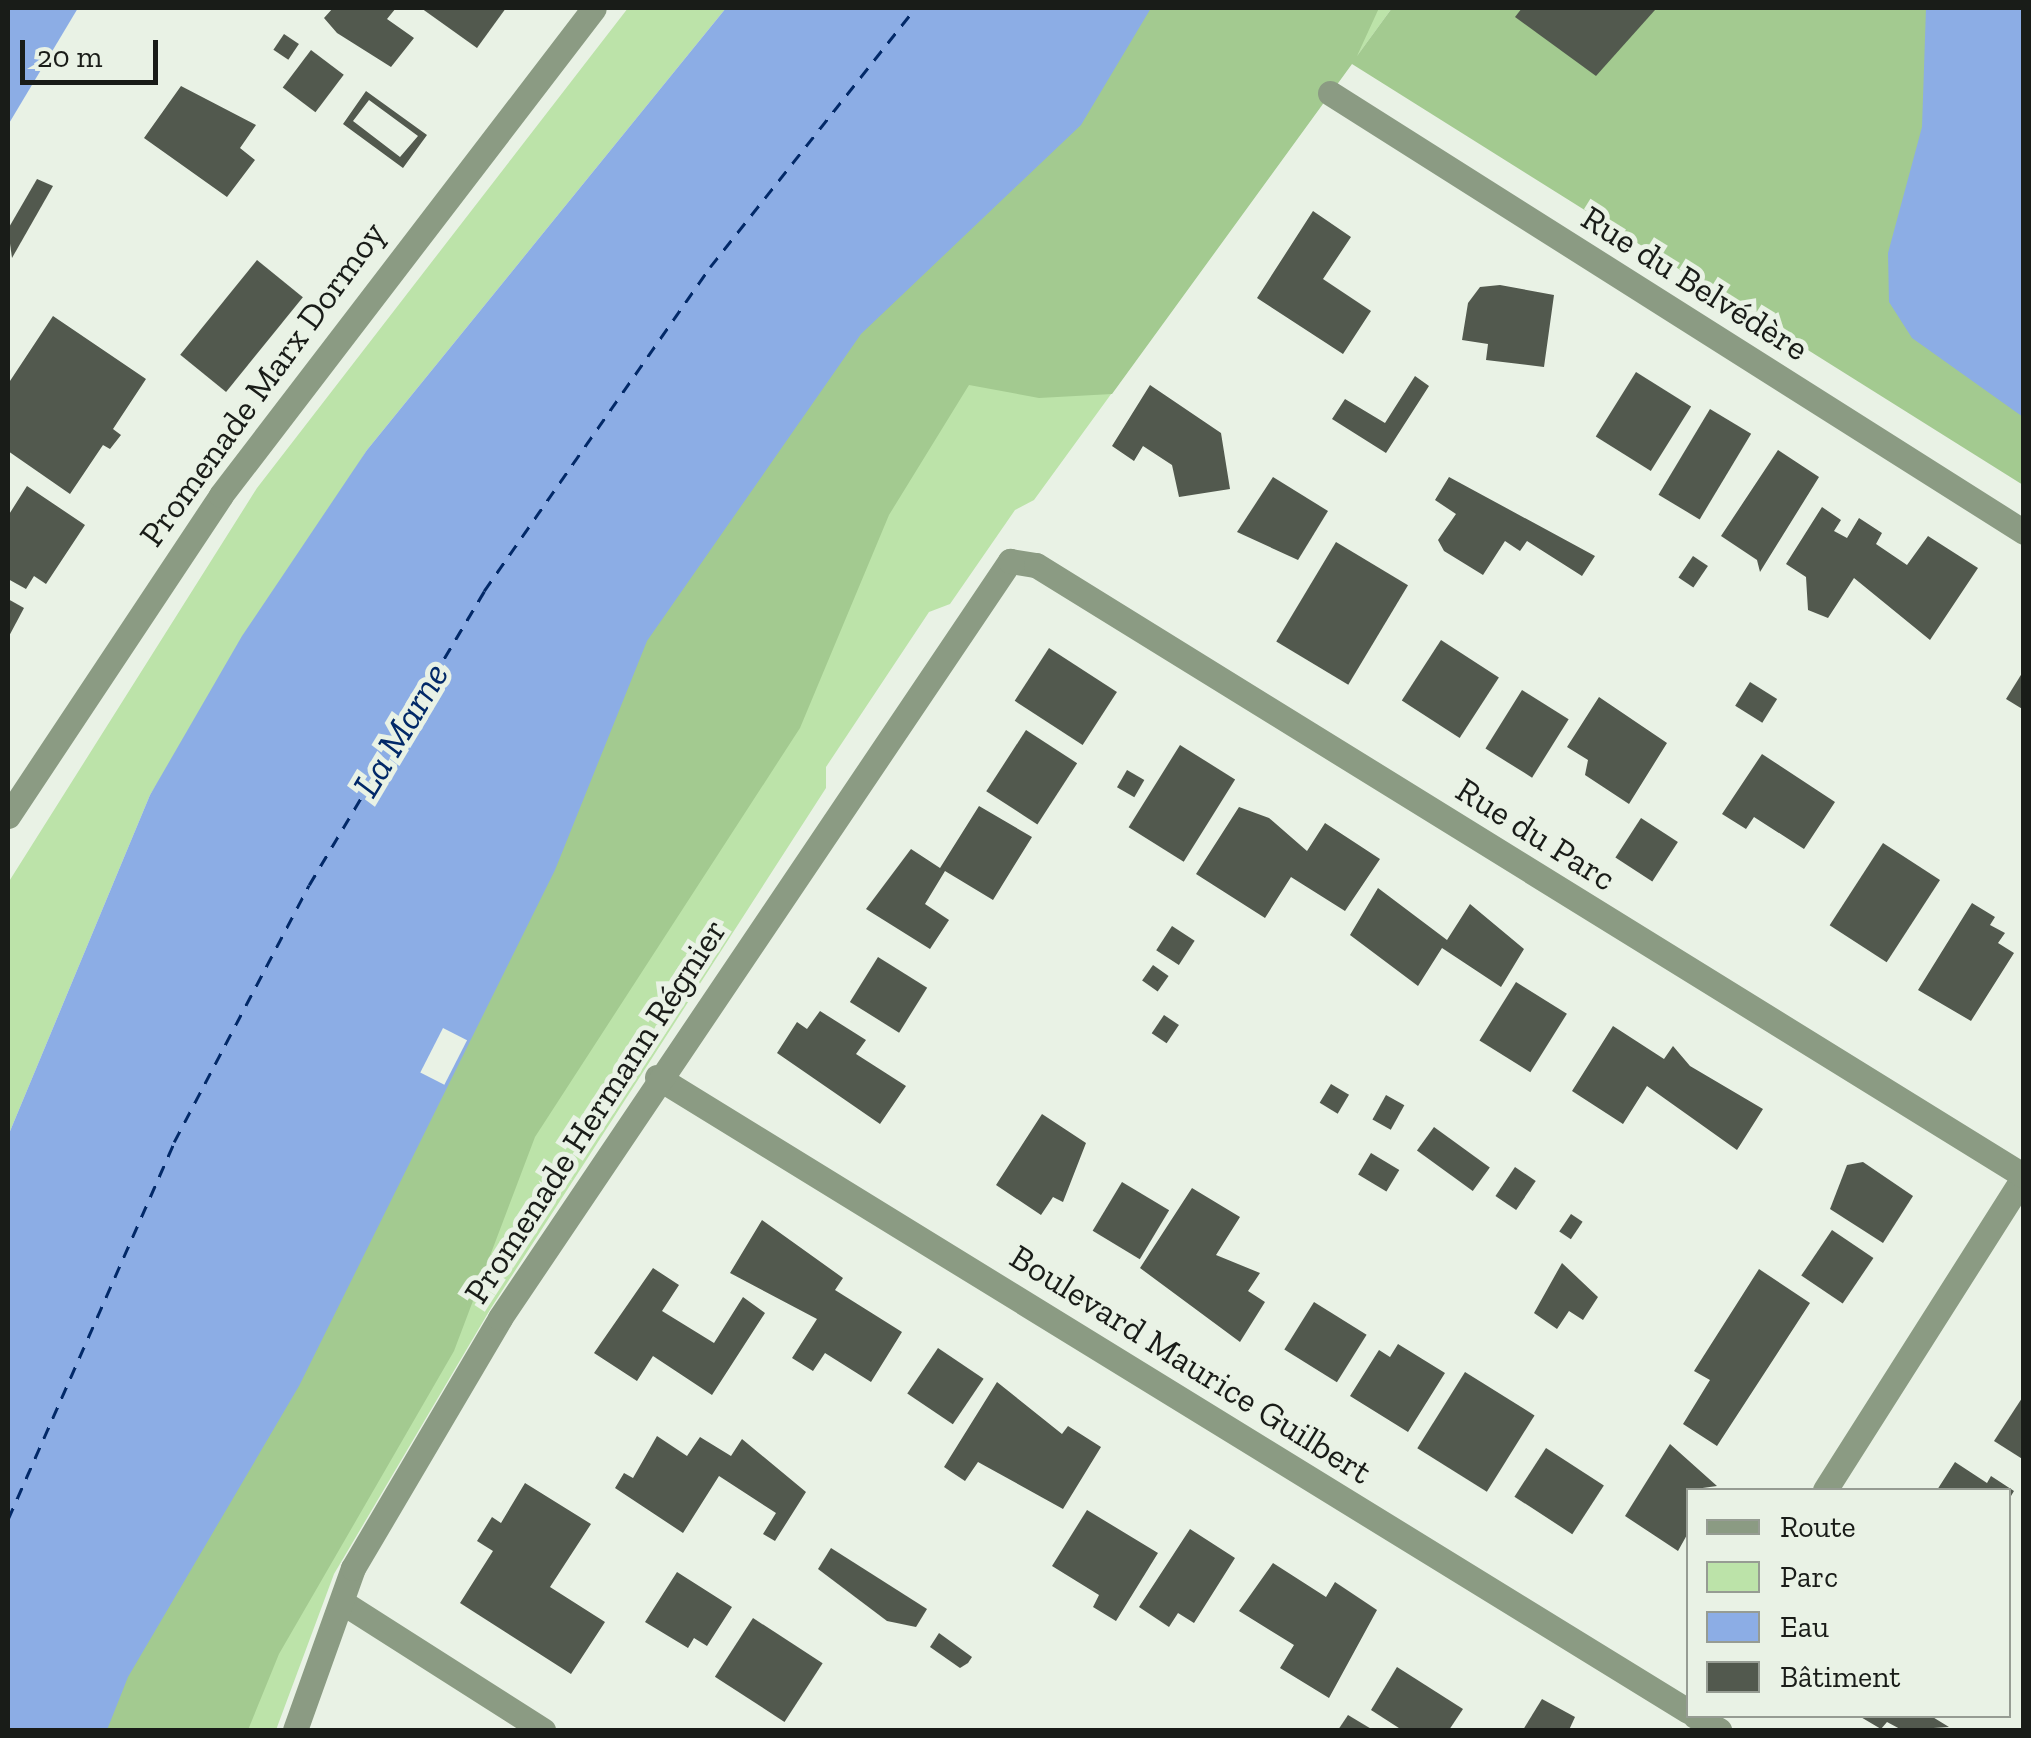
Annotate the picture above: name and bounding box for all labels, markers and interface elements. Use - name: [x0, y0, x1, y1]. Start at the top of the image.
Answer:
- scale bar: [25, 20, 162, 82]
- text: 20 m: [37, 39, 102, 75]
- street label: Rue du Belvédère: [1574, 196, 1816, 370]
- street label: Promenade Marx Dormoy: [130, 214, 394, 554]
- water label: La Marne: [343, 655, 459, 805]
- street label: Rue du Parc: [1449, 768, 1623, 900]
- street label: Promenade Hermann Régnier: [455, 911, 735, 1311]
- street label: Boulevard Maurice Guilbert: [1002, 1235, 1380, 1493]
- legend: [1686, 1488, 2011, 1718]
- text: Route: [1780, 1509, 1856, 1545]
- text: Parc: [1780, 1559, 1838, 1595]
- text: Eau: [1780, 1609, 1829, 1645]
- text: Bâtiment: [1780, 1659, 1900, 1695]

